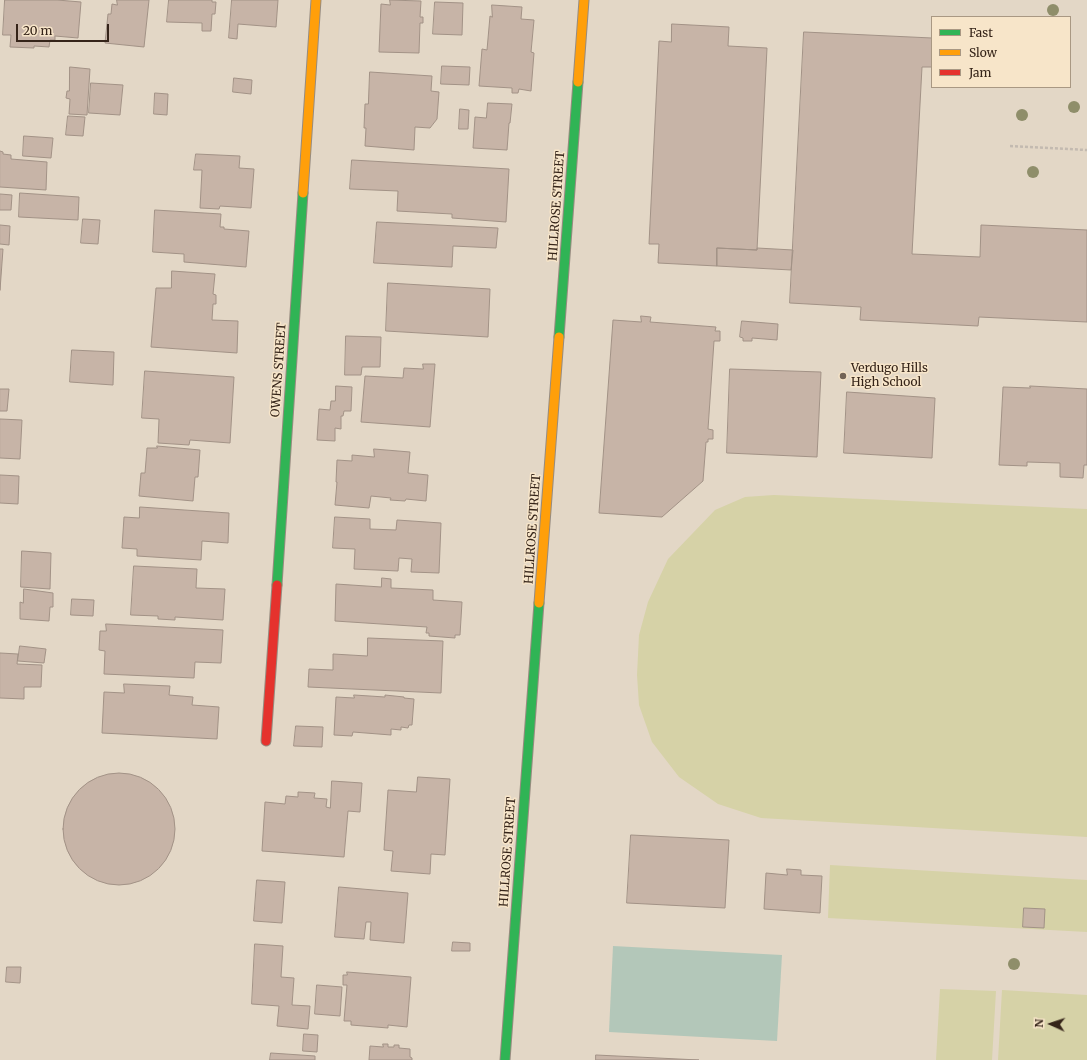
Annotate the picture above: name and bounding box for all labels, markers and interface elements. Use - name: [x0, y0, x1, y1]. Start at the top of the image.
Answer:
- scale bar: [18, 16, 111, 42]
- legend: [931, 16, 1071, 88]
- text: 20 m: [23, 23, 52, 38]
- text: Fast: [969, 25, 993, 40]
- text: Slow: [969, 45, 997, 60]
- text: Jam: [969, 65, 991, 80]
- street label: HILLROSE STREET: [546, 151, 568, 261]
- street label: OWENS STREET: [269, 322, 289, 418]
- place label: Verdugo Hills High School: [851, 362, 928, 390]
- marker: Verdugo Hills High School: [838, 371, 848, 381]
- street label: HILLROSE STREET: [522, 474, 544, 584]
- street label: HILLROSE STREET: [497, 797, 519, 907]
- north arrow: [1031, 1004, 1071, 1044]
- text: N: [1032, 1019, 1046, 1028]

